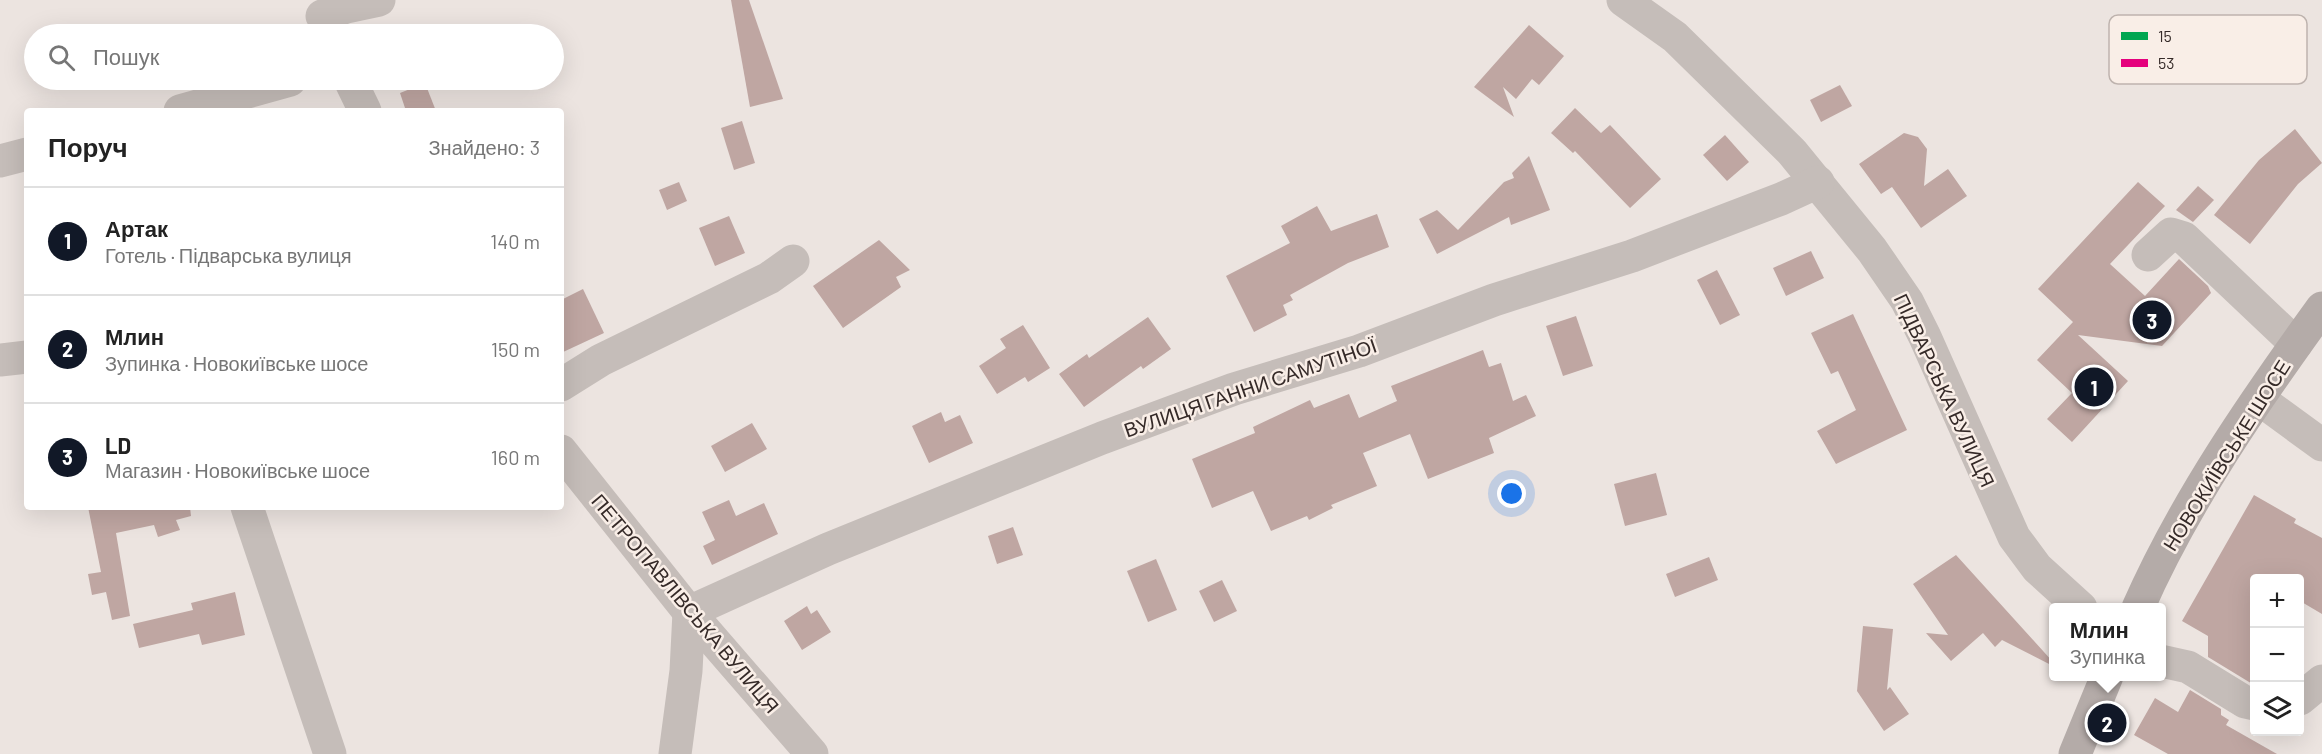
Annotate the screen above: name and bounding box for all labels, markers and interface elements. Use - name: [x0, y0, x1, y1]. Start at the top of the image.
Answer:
- legend: [2109, 15, 2307, 84]
- search box: [24, 24, 564, 90]
- text: 15: [2158, 26, 2172, 45]
- icon: search: [45, 41, 78, 74]
- text: Пошук: [93, 43, 159, 69]
- text: 53: [2158, 53, 2174, 72]
- text: Поруч: [48, 131, 128, 162]
- text: Знайдено: 3: [429, 135, 540, 159]
- text: Артак: [105, 215, 168, 241]
- text: 1: [64, 229, 71, 253]
- text: 140 m: [490, 229, 540, 253]
- text: Готель · Підварська вулиця: [105, 243, 352, 267]
- street label: ПІДВАРСЬКА ВУЛИЦЯ: [1890, 289, 2000, 491]
- pin: 3: [2132, 298, 2172, 342]
- text: Млин: [105, 323, 164, 349]
- street label: ВУЛИЦЯ ГАННИ САМУТІНОЇ: [1121, 332, 1380, 442]
- text: 2: [62, 337, 73, 361]
- text: 150 m: [491, 337, 540, 361]
- text: Зупинка · Новокиївське шосе: [105, 351, 368, 375]
- street label: НОВОКИЇВСЬКЕ ШОСЕ: [2157, 355, 2295, 555]
- pin: 1: [2074, 364, 2114, 410]
- text: LD: [105, 432, 131, 458]
- text: 3: [62, 445, 73, 469]
- text: 160 m: [491, 445, 540, 469]
- text: Магазин · Новокиївське шосе: [105, 458, 370, 482]
- your location: [1497, 479, 1526, 508]
- street label: ПЕТРОПАВЛІВСЬКА ВУЛИЦЯ: [587, 489, 785, 717]
- map controls: [2250, 574, 2304, 736]
- button: +: [2250, 574, 2304, 628]
- popup: [2049, 603, 2166, 681]
- text: Млин: [2070, 616, 2129, 642]
- button: −: [2250, 628, 2304, 682]
- text: Зупинка: [2070, 644, 2145, 668]
- button: layers: [2250, 682, 2304, 736]
- pin: 2: [2088, 700, 2126, 746]

